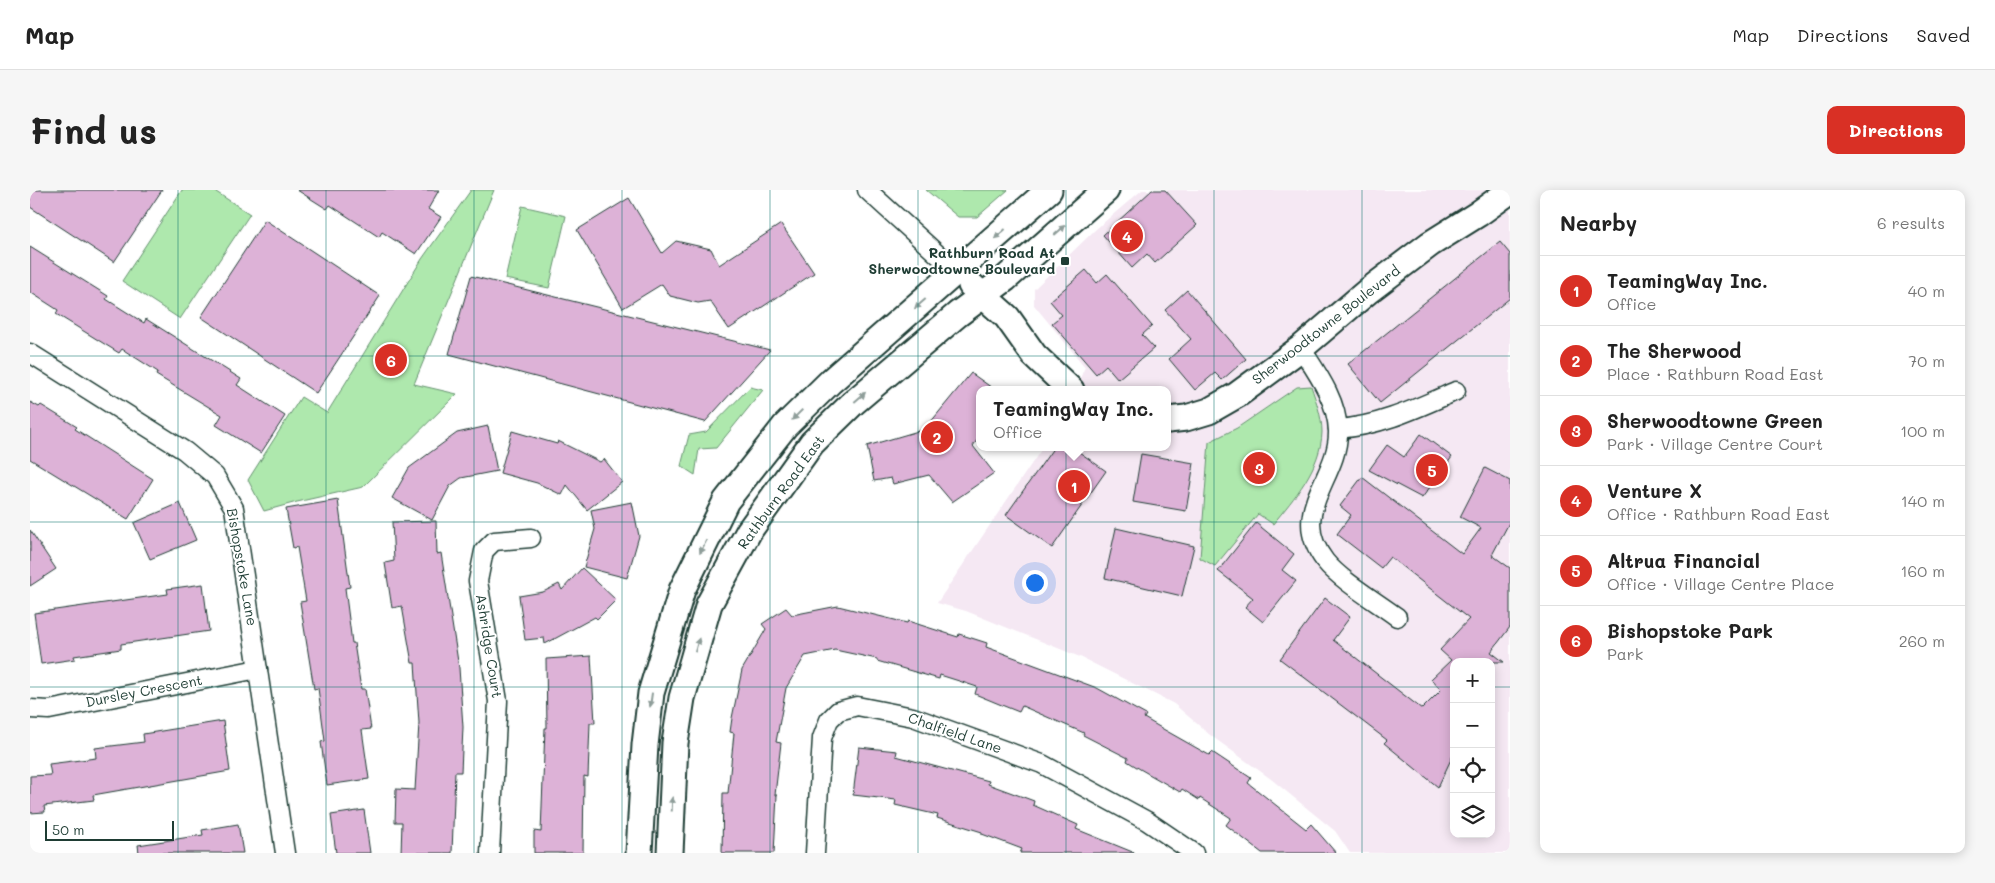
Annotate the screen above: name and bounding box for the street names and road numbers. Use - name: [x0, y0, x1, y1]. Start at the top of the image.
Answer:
- street label: Sherwoodtowne Boulevard: [1248, 261, 1404, 388]
- street label: Rathburn Road East: [733, 431, 828, 553]
- street label: Bishopstoke Lane: [223, 507, 262, 627]
- street label: Ashridge Court: [472, 593, 507, 699]
- street label: Dursley Crescent: [84, 670, 204, 711]
- street label: Chalfield Lane: [906, 708, 1005, 757]

